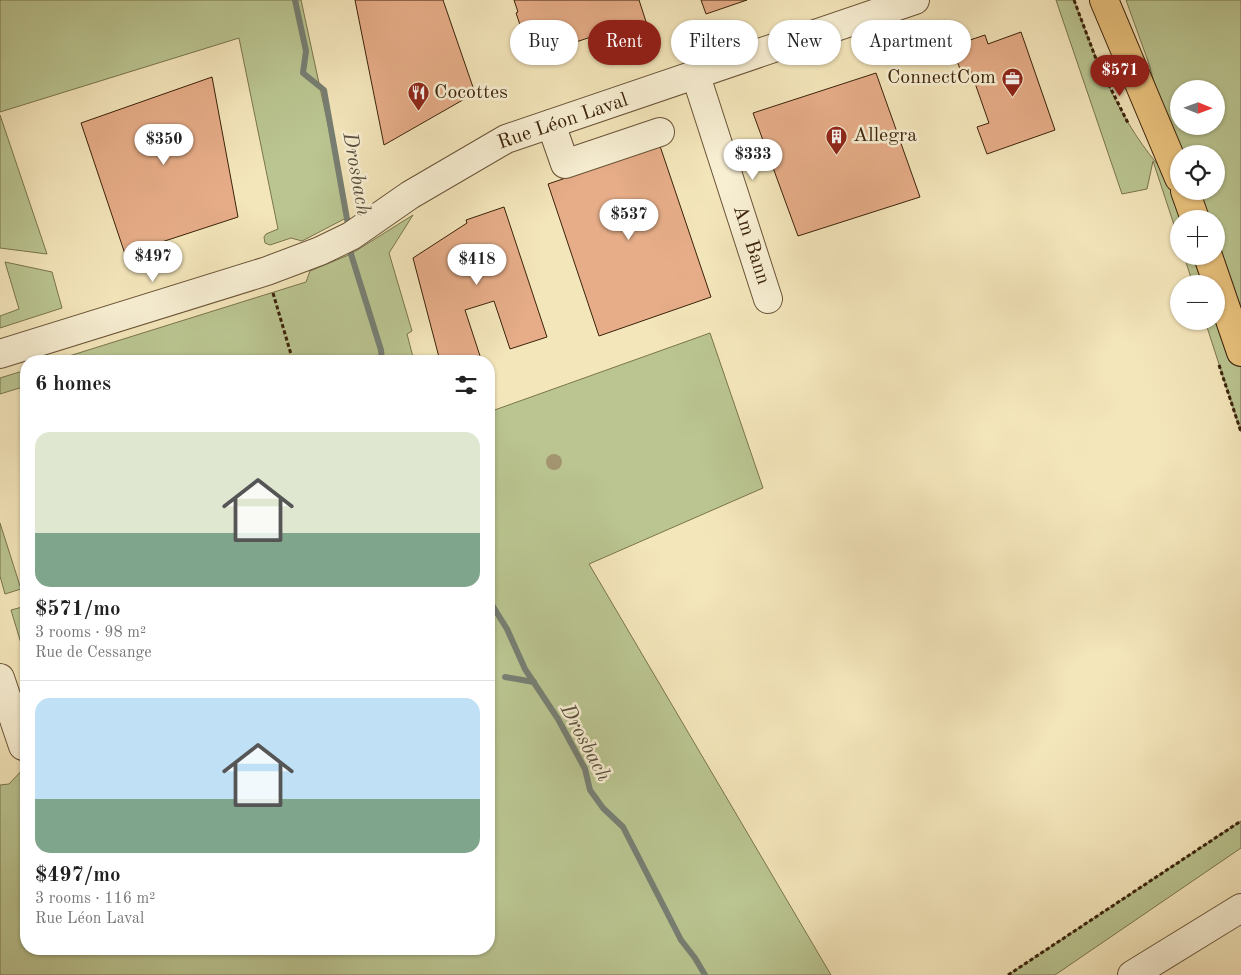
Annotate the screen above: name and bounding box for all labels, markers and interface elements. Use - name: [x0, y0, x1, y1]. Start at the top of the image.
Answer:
- chip: Buy: [510, 20, 578, 65]
- chip: Rent: [588, 20, 661, 65]
- chip: Filters: [671, 20, 758, 65]
- chip: New: [768, 20, 841, 65]
- chip: Apartment: [851, 20, 971, 65]
- pin: $571: [1090, 54, 1150, 97]
- text: $571: [1101, 63, 1139, 79]
- office icon: ConnectCom: [1000, 66, 1024, 97]
- place label: ConnectCom: [887, 68, 996, 88]
- north arrow: [1170, 80, 1225, 135]
- map controls: [1170, 80, 1225, 330]
- restaurant icon: Cocottes: [406, 81, 430, 112]
- place label: Cocottes: [434, 83, 508, 103]
- street label: Rue Léon Laval: [495, 90, 631, 154]
- pin: $350: [134, 124, 194, 166]
- building icon: Allegra: [825, 124, 849, 155]
- place label: Allegra: [853, 126, 917, 146]
- water label: Drosbach: [338, 130, 374, 218]
- text: $350: [145, 132, 183, 148]
- pin: $333: [723, 138, 783, 181]
- button: locate: [1170, 145, 1225, 200]
- text: $333: [734, 147, 772, 163]
- pin: $537: [599, 198, 659, 241]
- street label: Am Bann: [729, 203, 773, 287]
- text: $537: [610, 207, 648, 223]
- button: +: [1170, 210, 1225, 265]
- pin: $497: [123, 240, 183, 283]
- pin: $418: [447, 244, 507, 286]
- text: $497: [134, 249, 172, 265]
- text: $418: [458, 252, 496, 268]
- button: −: [1170, 275, 1225, 330]
- icon: filters: [452, 371, 480, 399]
- text: 6 homes: [35, 374, 111, 395]
- icon: home: [213, 465, 303, 555]
- text: $571/mo: [35, 599, 121, 620]
- text: 3 rooms · 98 m²: [35, 625, 146, 641]
- text: Rue de Cessange: [35, 645, 152, 661]
- water label: Drosbach: [555, 700, 614, 785]
- icon: home: [213, 730, 303, 820]
- text: $497/mo: [35, 865, 121, 886]
- text: 3 rooms · 116 m²: [35, 891, 155, 907]
- text: Rue Léon Laval: [35, 911, 144, 927]

